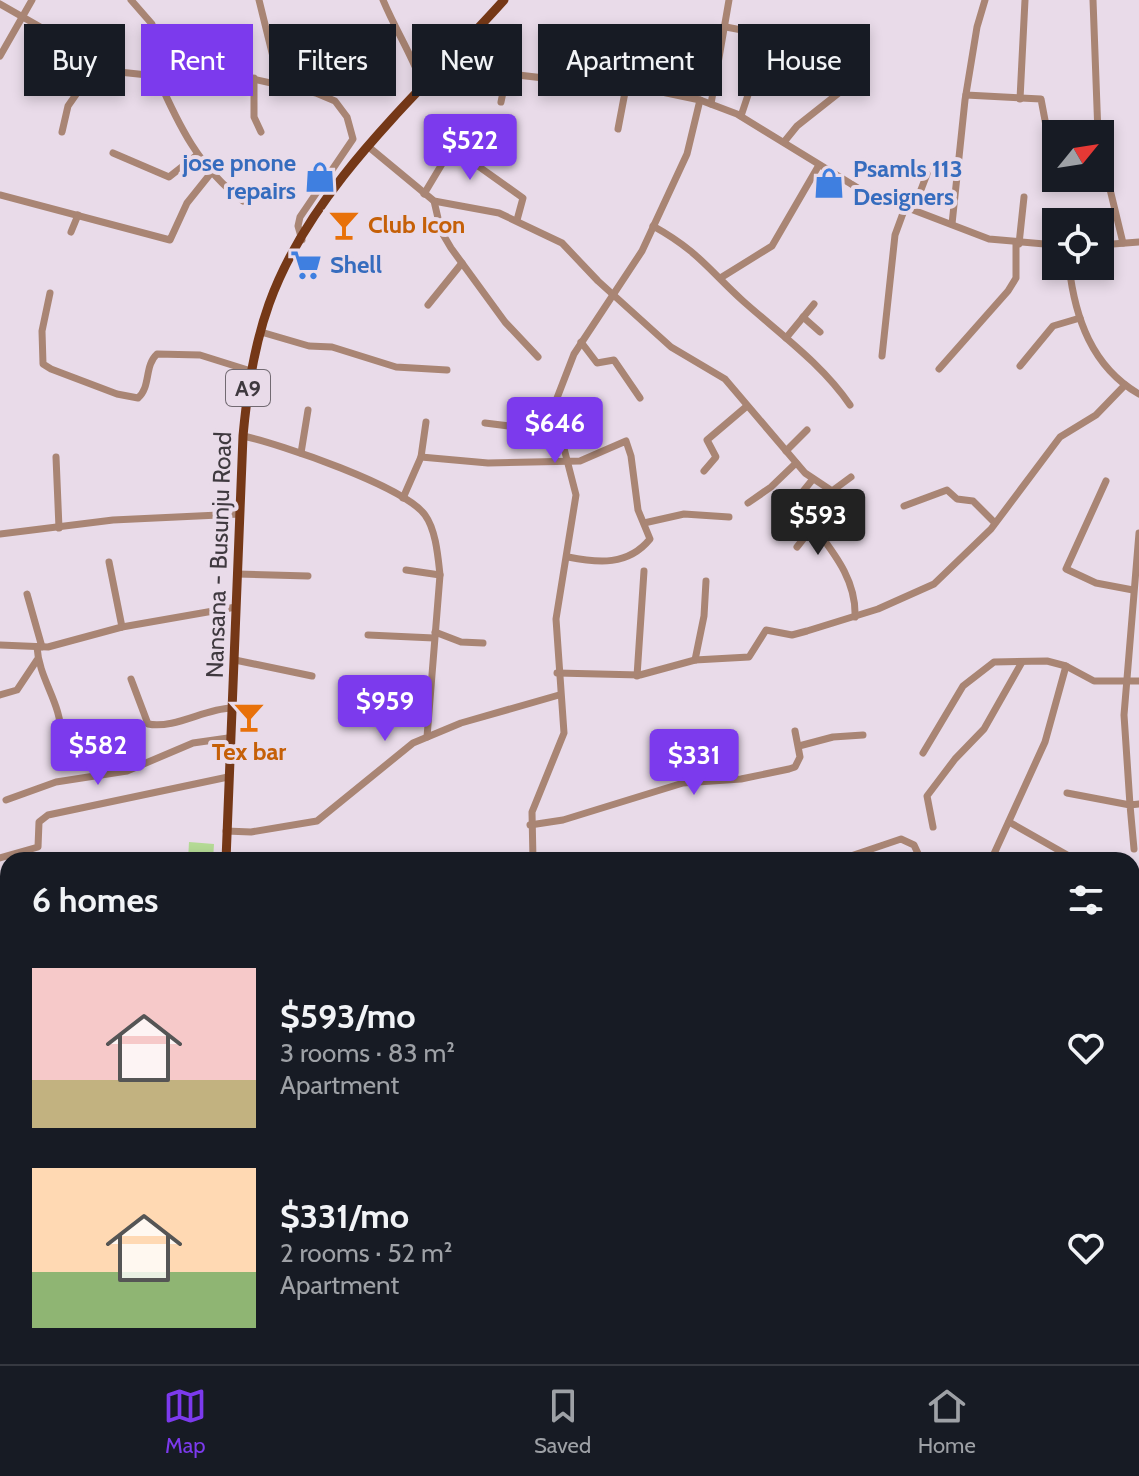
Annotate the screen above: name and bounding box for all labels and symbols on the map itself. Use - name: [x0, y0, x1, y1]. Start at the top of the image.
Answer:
- pin: $522: [423, 114, 517, 182]
- north arrow: [1042, 120, 1114, 192]
- place label: jose pnone repairs: [181, 148, 296, 205]
- place label: Psamls 113 Designers: [853, 154, 963, 211]
- shop icon: jose pnone repairs: [303, 160, 337, 194]
- shop icon: Psamls 113 Designers: [812, 166, 846, 200]
- bar icon: Club Icon: [327, 208, 361, 242]
- place label: Club Icon: [368, 210, 465, 239]
- supermarket icon: Shell: [289, 248, 323, 282]
- place label: Shell: [330, 250, 382, 279]
- road number: A9: [226, 370, 270, 406]
- pin: $646: [508, 397, 602, 465]
- street label: Nansana - Busunju Road: [200, 431, 237, 679]
- pin: $593: [771, 489, 865, 557]
- pin: $959: [338, 675, 432, 743]
- bar icon: Tex bar: [232, 700, 266, 734]
- pin: $582: [51, 719, 145, 787]
- pin: $331: [647, 729, 741, 797]
- place label: Tex bar: [212, 737, 286, 766]

